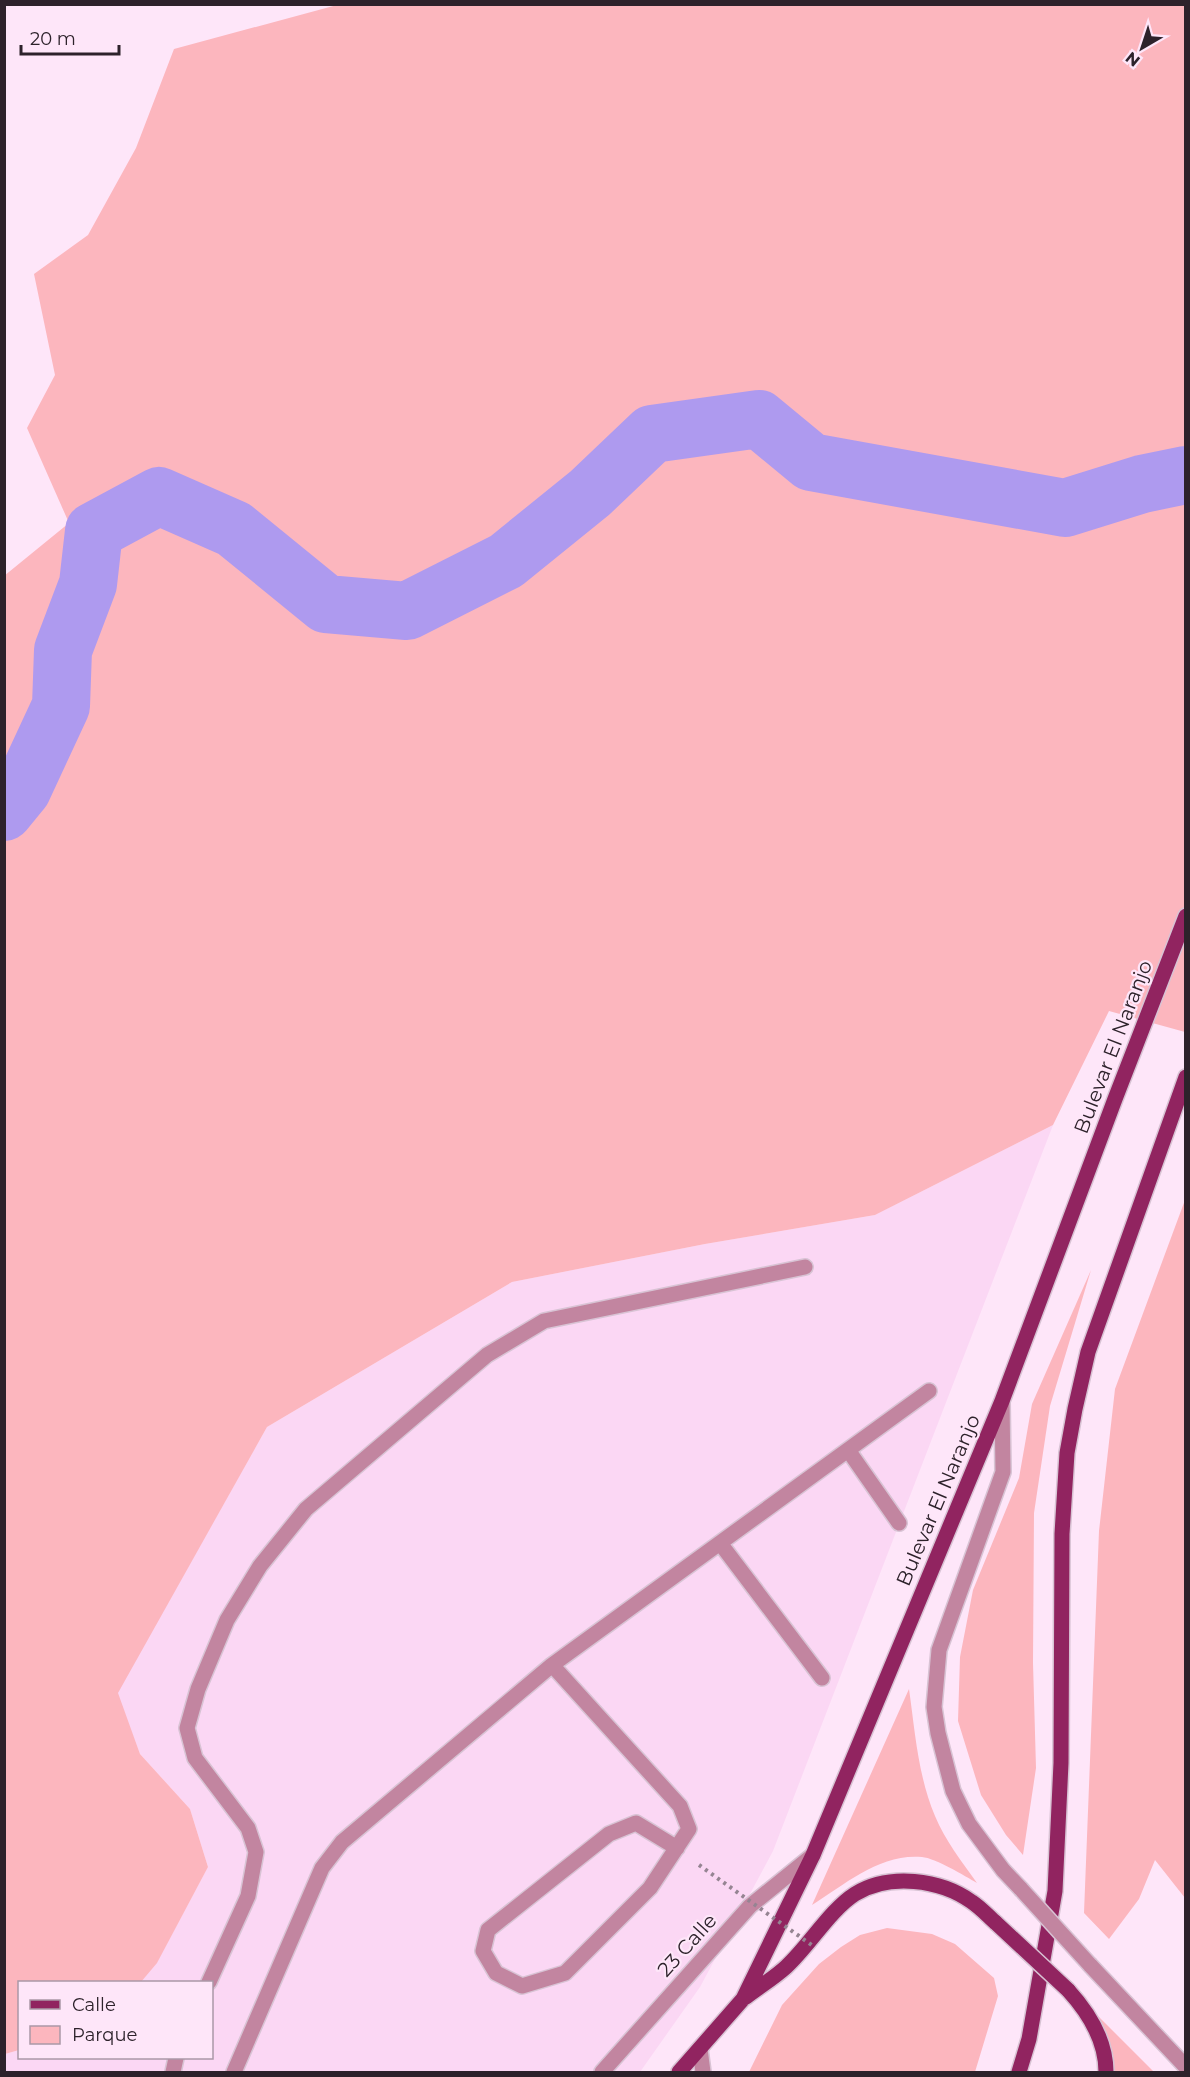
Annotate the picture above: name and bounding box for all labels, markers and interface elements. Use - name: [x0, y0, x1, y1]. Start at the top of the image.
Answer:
- scale bar: [21, 18, 118, 56]
- north arrow: [1112, 18, 1172, 78]
- text: 20 m: [30, 28, 76, 50]
- text: N: [1122, 48, 1144, 71]
- street label: Bulevar El Naranjo: [1069, 957, 1157, 1137]
- street label: Bulevar El Naranjo: [891, 1411, 985, 1589]
- street label: 23 Calle: [652, 1909, 722, 1981]
- legend: [18, 1981, 213, 2059]
- text: Calle: [72, 1994, 116, 2016]
- text: Parque: [72, 2024, 138, 2046]

